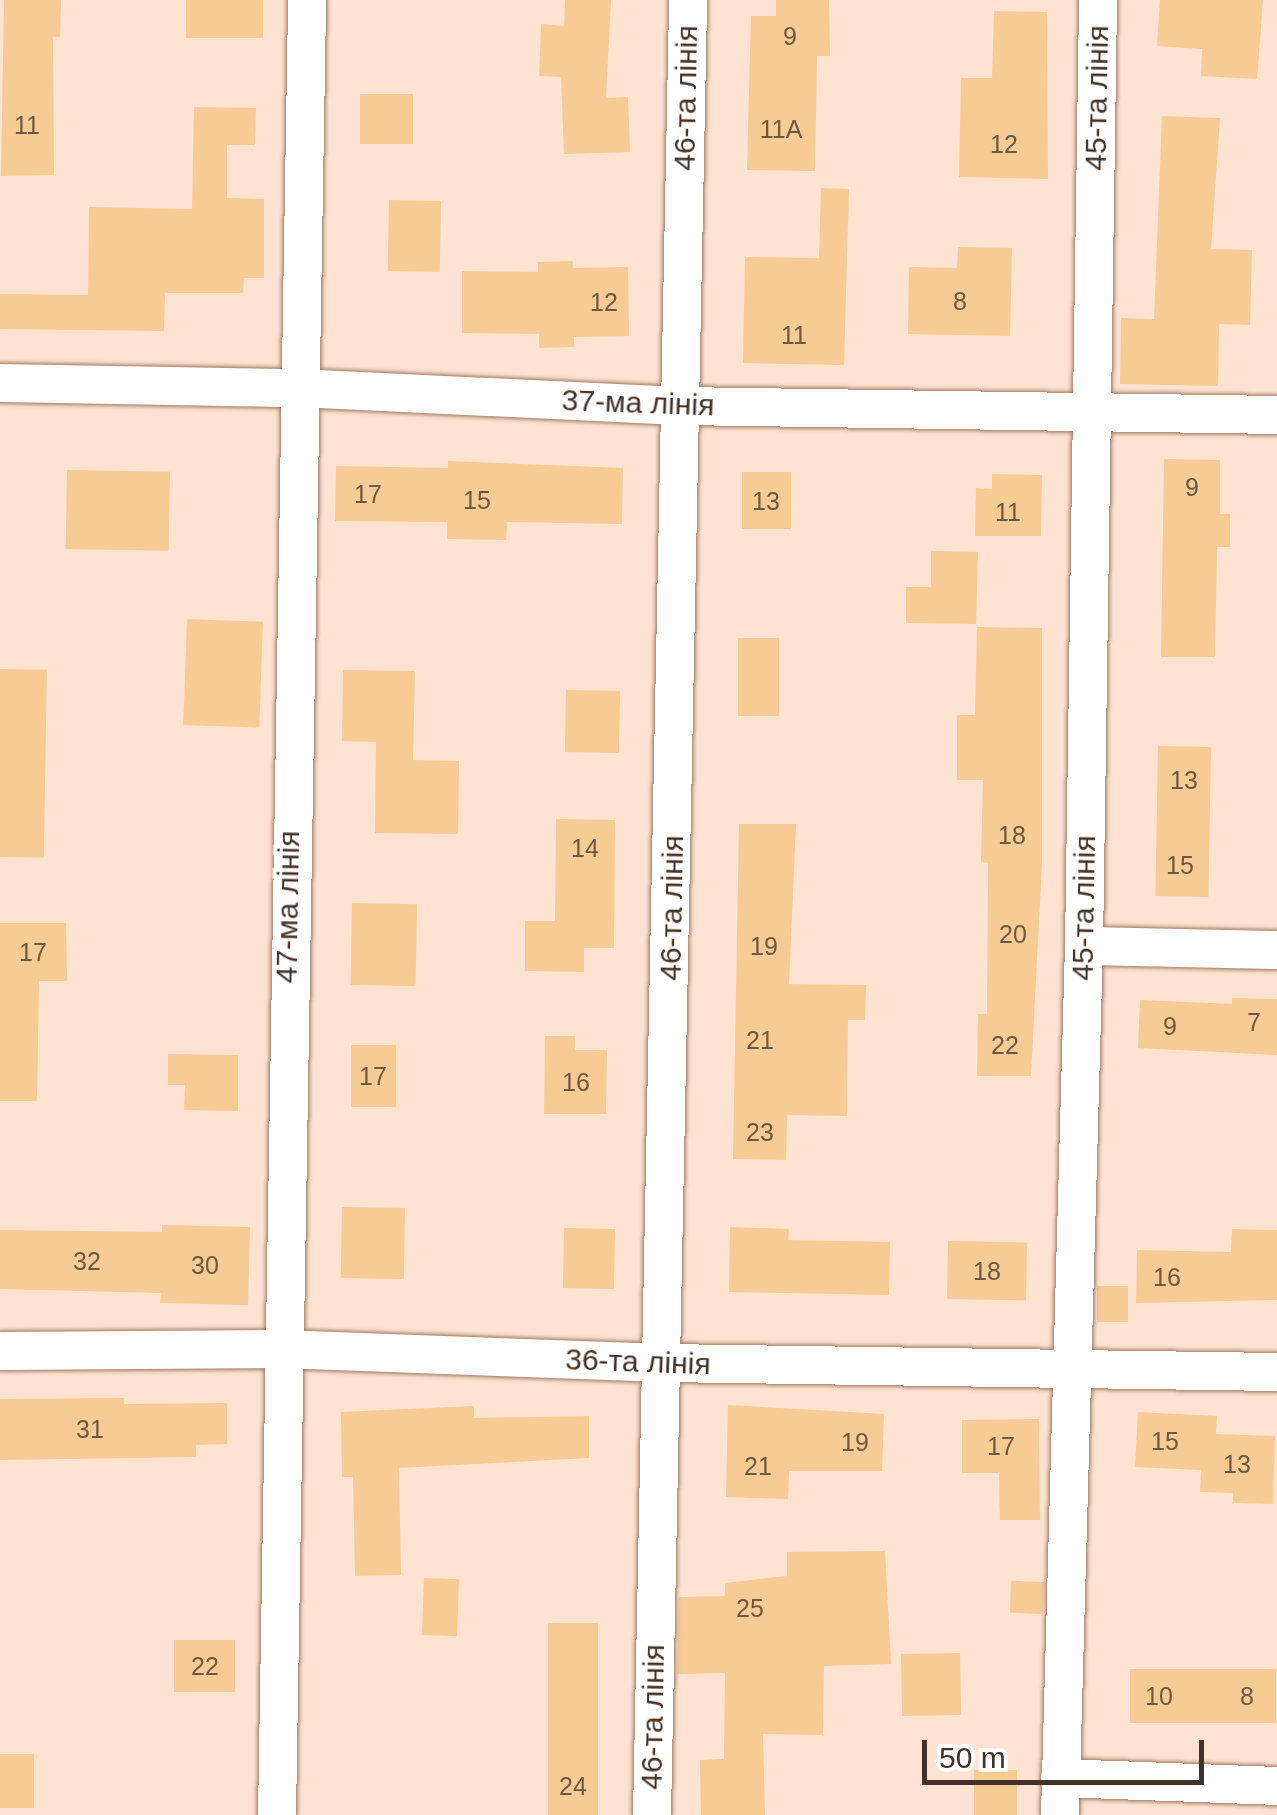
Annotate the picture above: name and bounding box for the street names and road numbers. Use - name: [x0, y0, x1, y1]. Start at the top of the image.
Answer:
- street label: 46-та лінія: [667, 25, 705, 171]
- street label: 45-та лінія: [1078, 25, 1116, 171]
- street label: 37-ма лінія: [561, 382, 715, 424]
- street label: 47-ма лінія: [269, 830, 307, 984]
- street label: 46-та лінія: [653, 835, 691, 981]
- street label: 45-та лінія: [1065, 835, 1103, 981]
- street label: 36-та лінія: [565, 1341, 711, 1383]
- street label: 46-та лінія: [634, 1644, 672, 1790]

